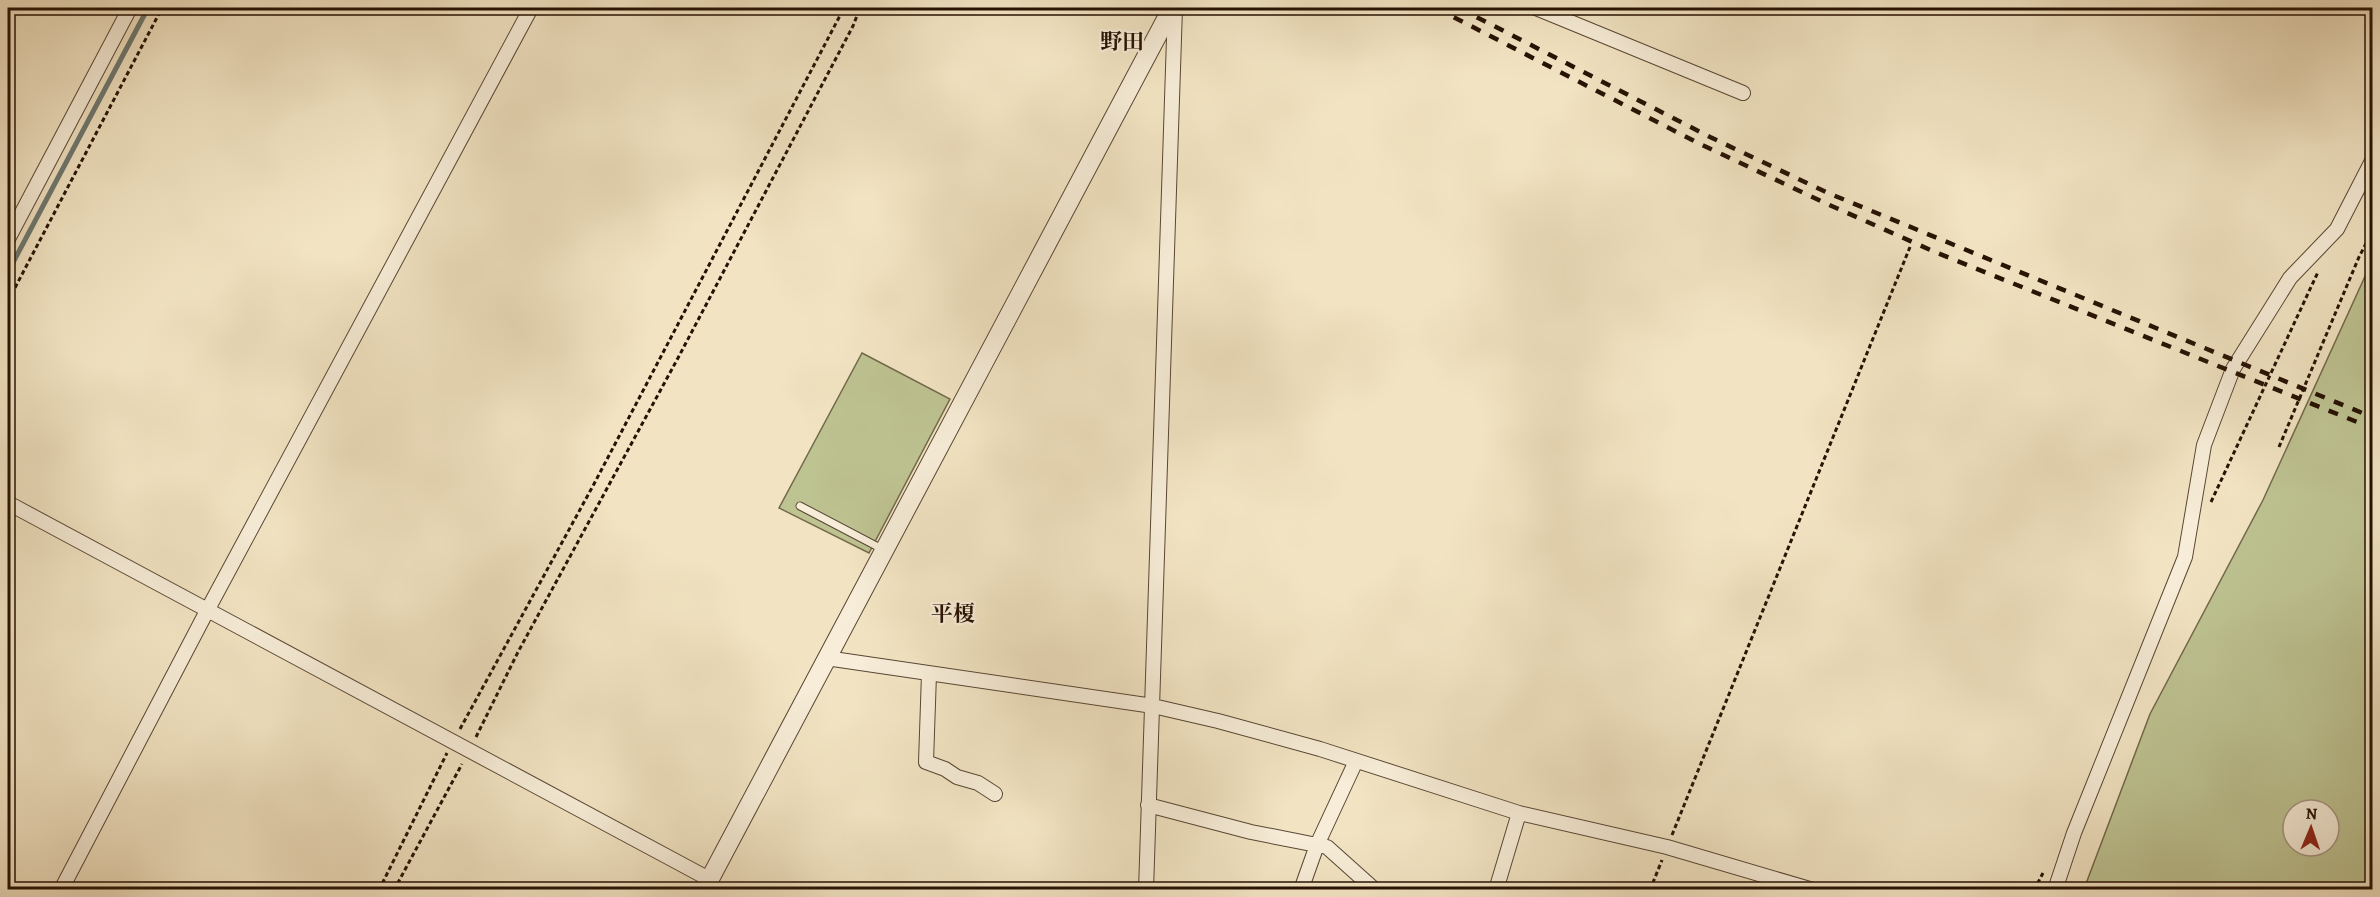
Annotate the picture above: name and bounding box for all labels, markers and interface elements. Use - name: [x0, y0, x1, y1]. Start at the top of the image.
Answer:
- district label: 野田: [1100, 27, 1144, 57]
- district label: 平榎: [931, 599, 975, 629]
- north arrow: [2281, 798, 2341, 858]
- text: N: [2305, 803, 2318, 825]

